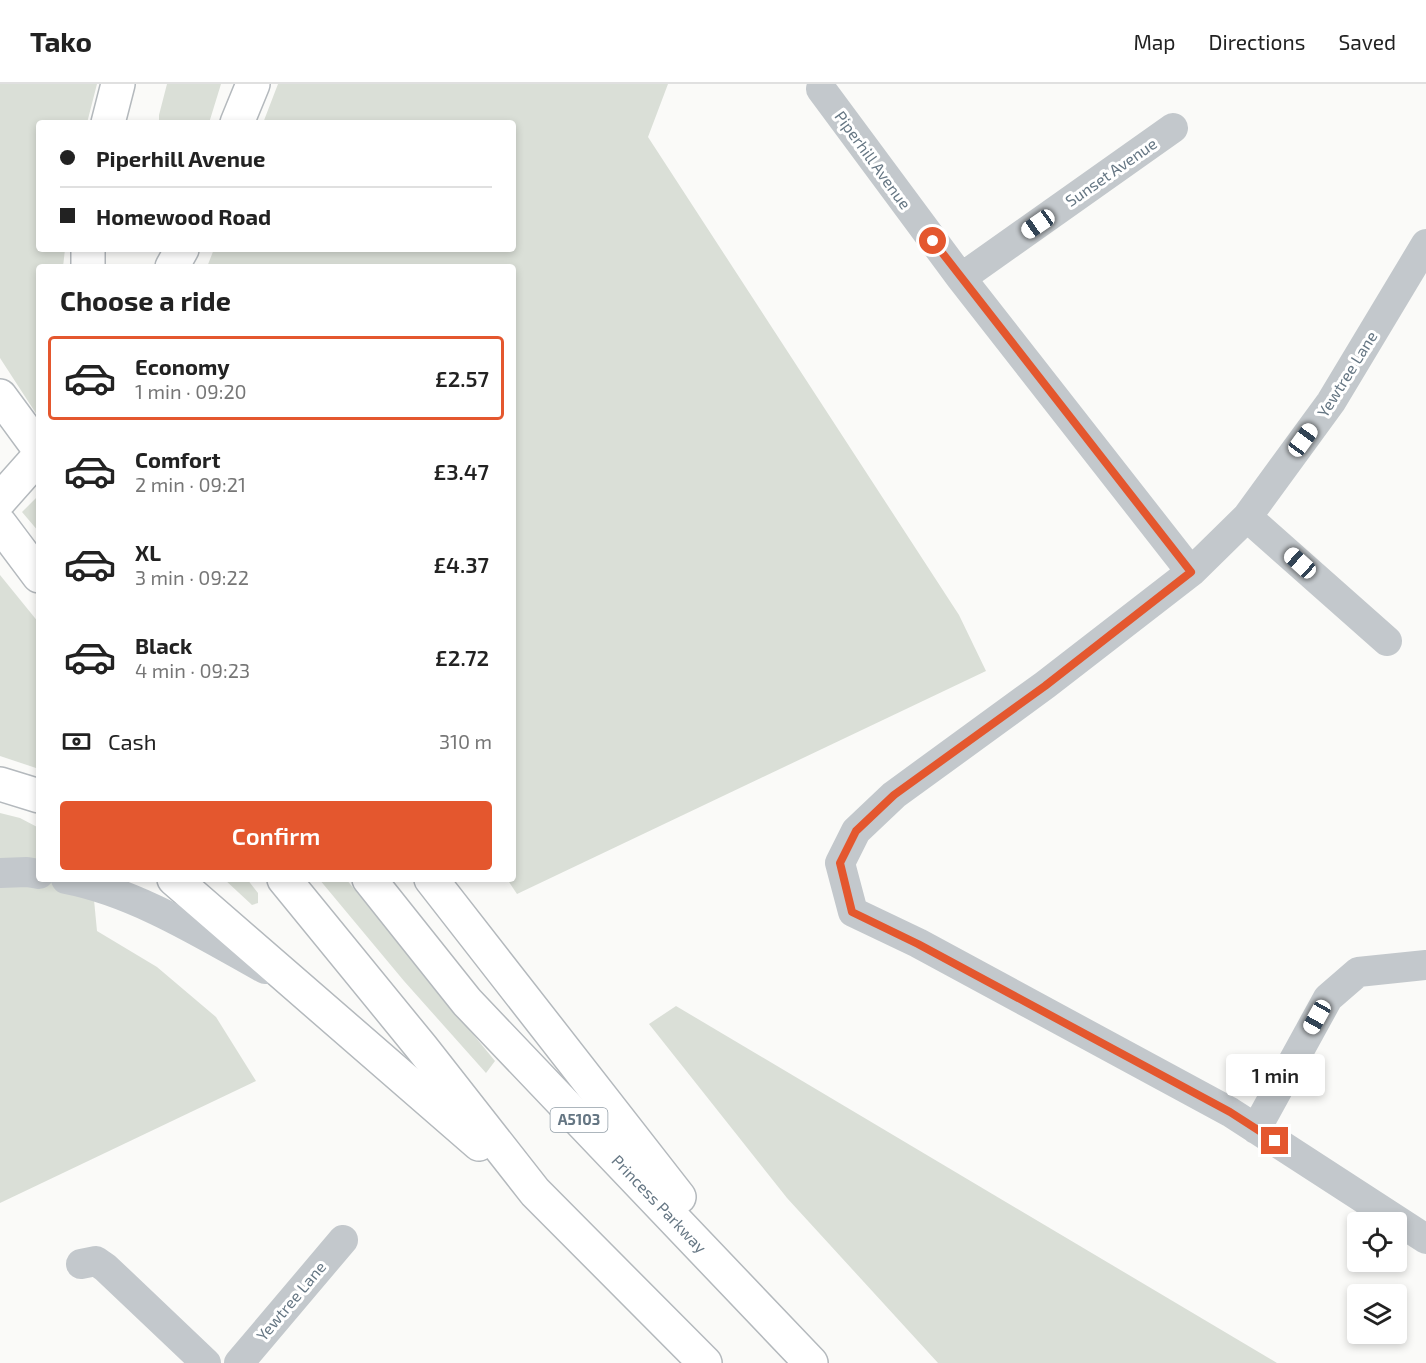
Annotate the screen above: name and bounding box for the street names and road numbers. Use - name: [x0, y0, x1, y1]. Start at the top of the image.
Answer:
- street label: Piperhill Avenue: [831, 107, 915, 213]
- street label: Sunset Avenue: [1061, 133, 1160, 210]
- street label: Yewtree Lane: [1313, 327, 1381, 420]
- road number: A5103: [550, 1108, 608, 1132]
- street label: Princess Parkway: [608, 1150, 711, 1257]
- street label: Yewtree Lane: [252, 1257, 329, 1344]

